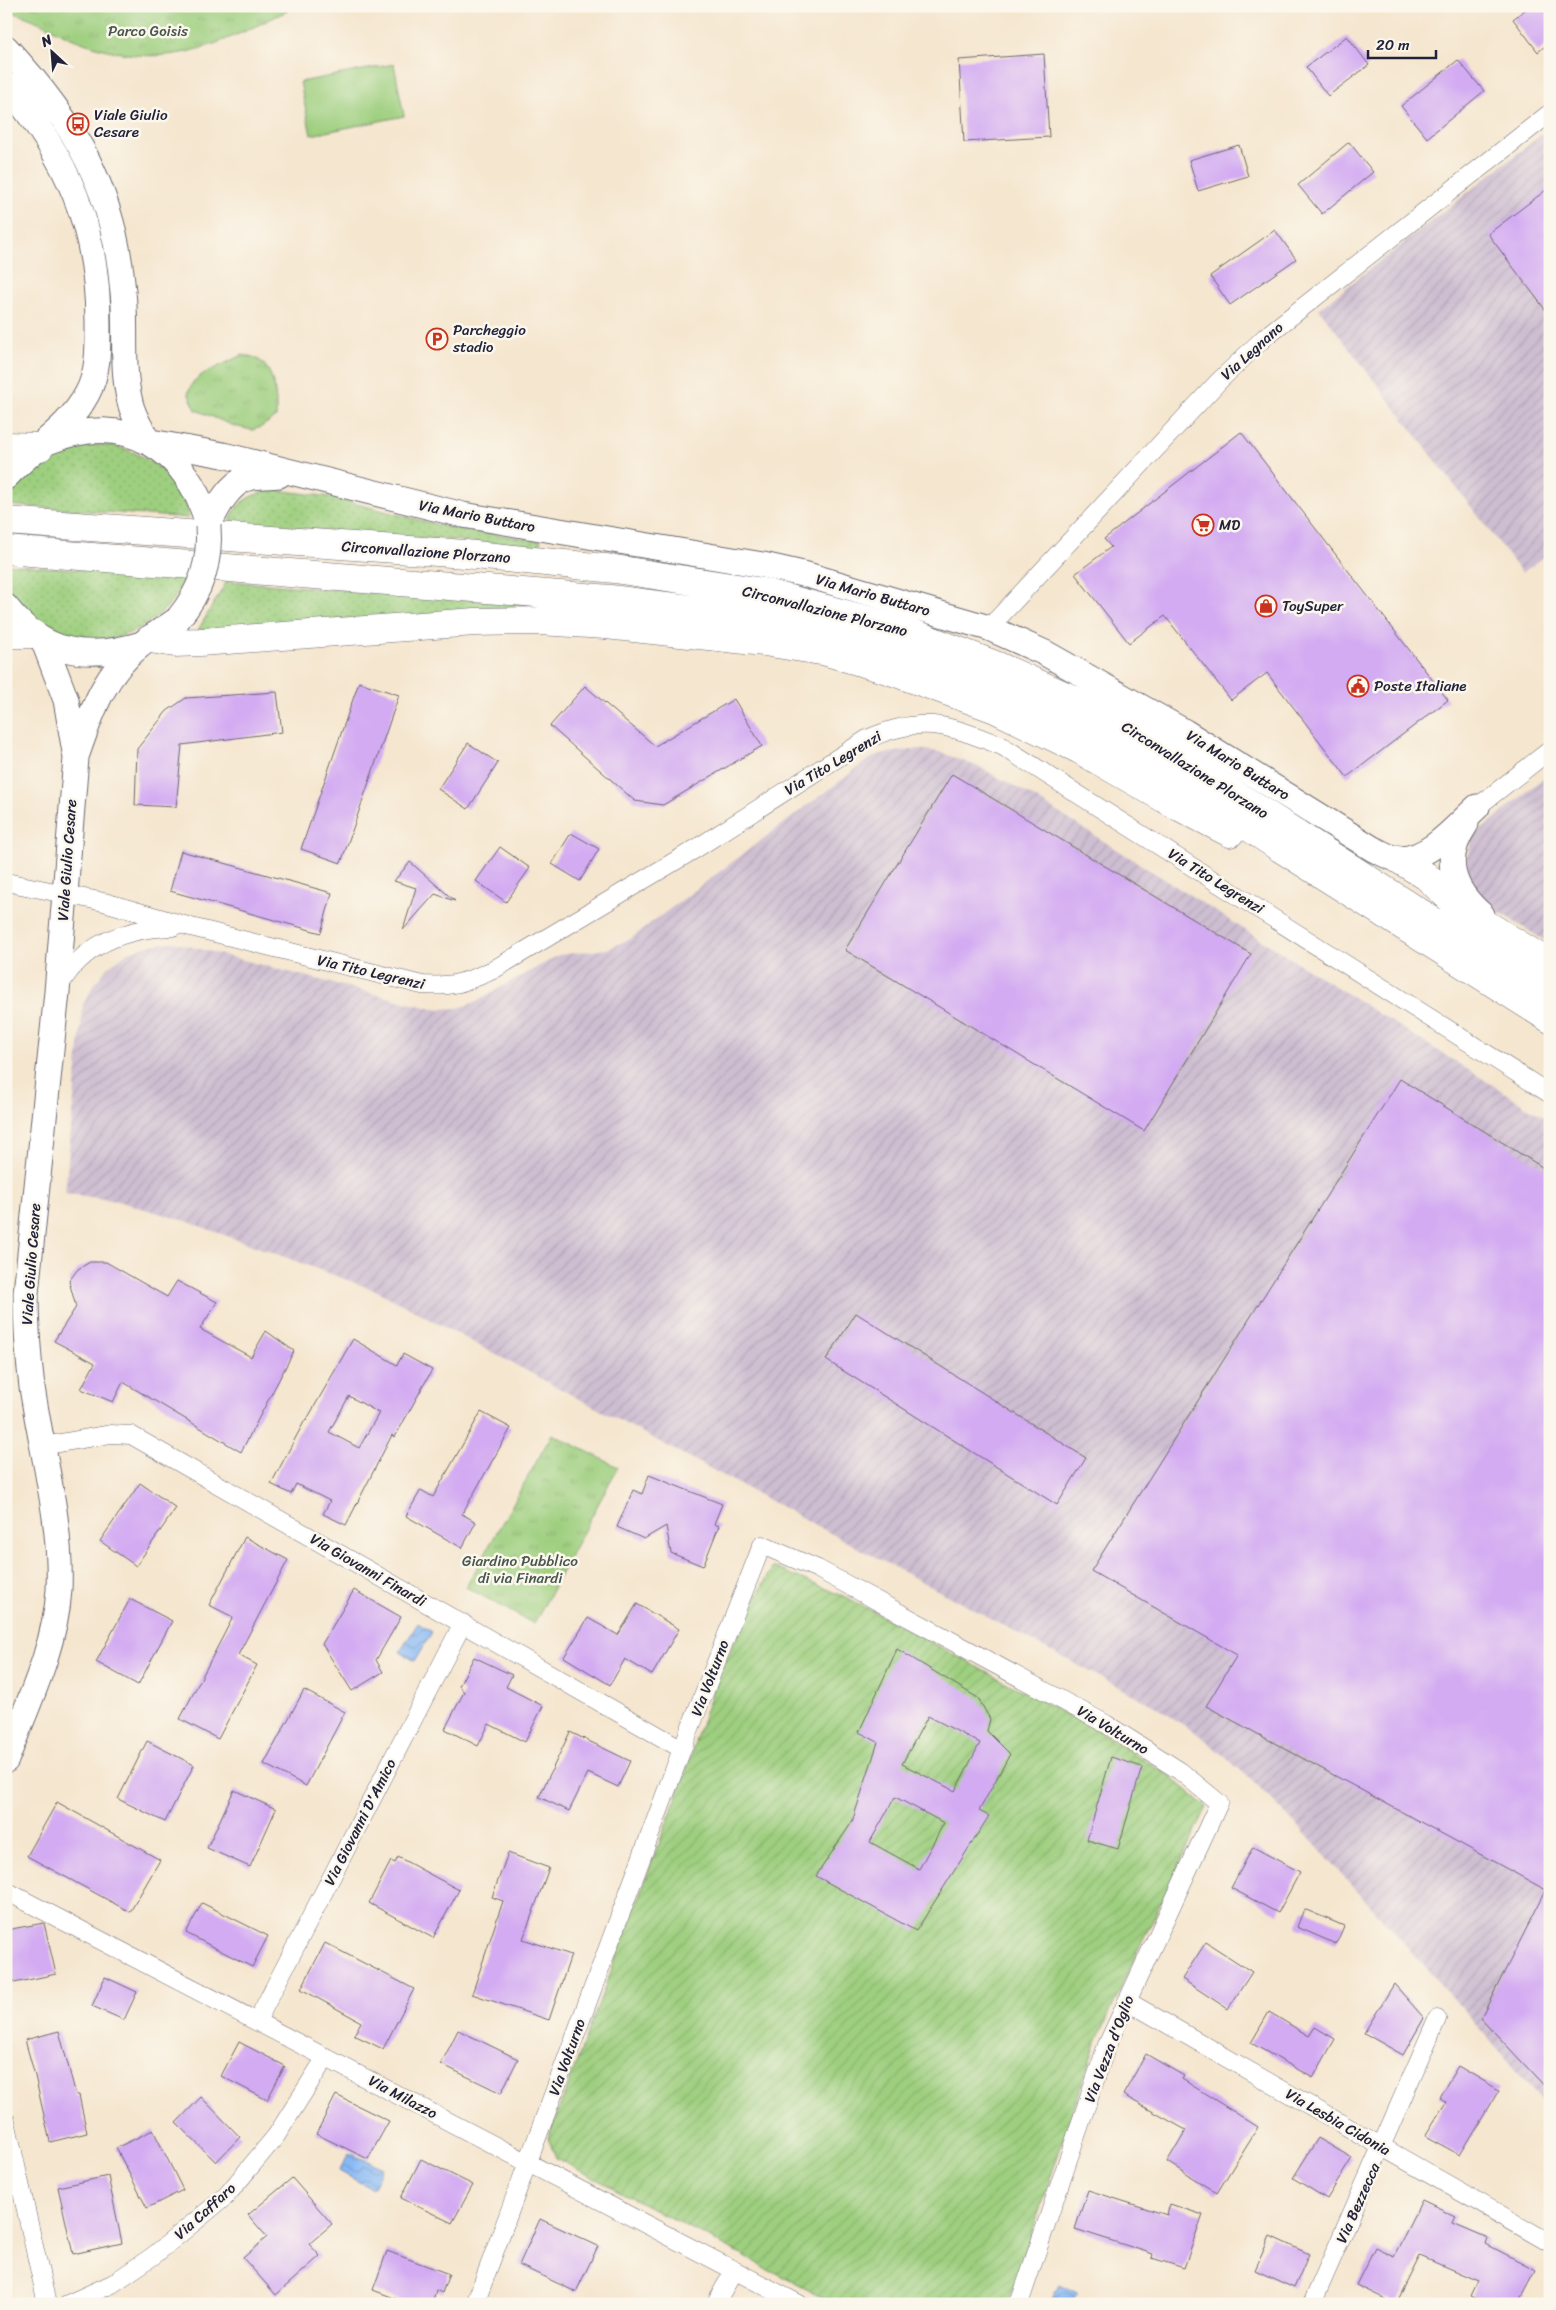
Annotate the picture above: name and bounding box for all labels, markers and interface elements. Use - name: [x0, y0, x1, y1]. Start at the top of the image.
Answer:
- park label: Parco Goisis: [108, 18, 188, 44]
- text: N: [36, 27, 57, 55]
- north arrow: [28, 28, 78, 78]
- scale bar: [1368, 28, 1436, 60]
- text: 20 m: [1376, 32, 1410, 58]
- place label: Viale Giulio Cesare: [94, 102, 168, 145]
- bus stop icon: Viale Giulio Cesare: [66, 112, 90, 136]
- street label: Via Legnano: [1214, 315, 1290, 387]
- place label: Parcheggio stadio: [452, 317, 526, 360]
- parking icon: Parcheggio stadio: [425, 327, 449, 351]
- street label: Via Mario Buttaro: [417, 492, 538, 540]
- place label: MD: [1219, 512, 1240, 538]
- supermarket icon: MD: [1191, 513, 1215, 537]
- street label: Circonvallazione Plorzano: [341, 533, 512, 571]
- street label: Via Mario Buttaro: [813, 566, 934, 624]
- street label: Circonvallazione Plorzano: [740, 578, 911, 644]
- place label: ToySuper: [1282, 593, 1344, 619]
- shop icon: ToySuper: [1254, 594, 1278, 618]
- place label: Poste Italiane: [1374, 673, 1467, 699]
- public building icon: Poste Italiane: [1346, 674, 1370, 698]
- street label: Circonvallazione Plorzano: [1116, 714, 1274, 826]
- street label: Via Tito Legrenzi: [779, 723, 887, 802]
- street label: Via Mario Buttaro: [1181, 723, 1295, 807]
- street label: Viale Giulio Cesare: [50, 798, 84, 922]
- street label: Via Tito Legrenzi: [1163, 841, 1270, 922]
- street label: Via Tito Legrenzi: [315, 947, 428, 997]
- street label: Viale Giulio Cesare: [14, 1202, 48, 1326]
- street label: Via Giovanni Finardi: [305, 1526, 432, 1614]
- park label: Giardino Pubblico di via Finardi: [462, 1548, 578, 1591]
- street label: Via Volturno: [683, 1636, 737, 1720]
- street label: Via Volturno: [1072, 1698, 1154, 1762]
- street label: Via Giovanni D'Amico: [317, 1754, 403, 1890]
- street label: Via Vezza d'Oglio: [1077, 1991, 1142, 2106]
- street label: Via Volturno: [541, 2014, 593, 2099]
- street label: Via Milazzo: [364, 2068, 443, 2126]
- street label: Via Lesbia Cidonia: [1280, 2081, 1396, 2163]
- street label: Via Bezzecca: [1329, 2158, 1388, 2247]
- street label: Via Caffaro: [168, 2176, 242, 2246]

